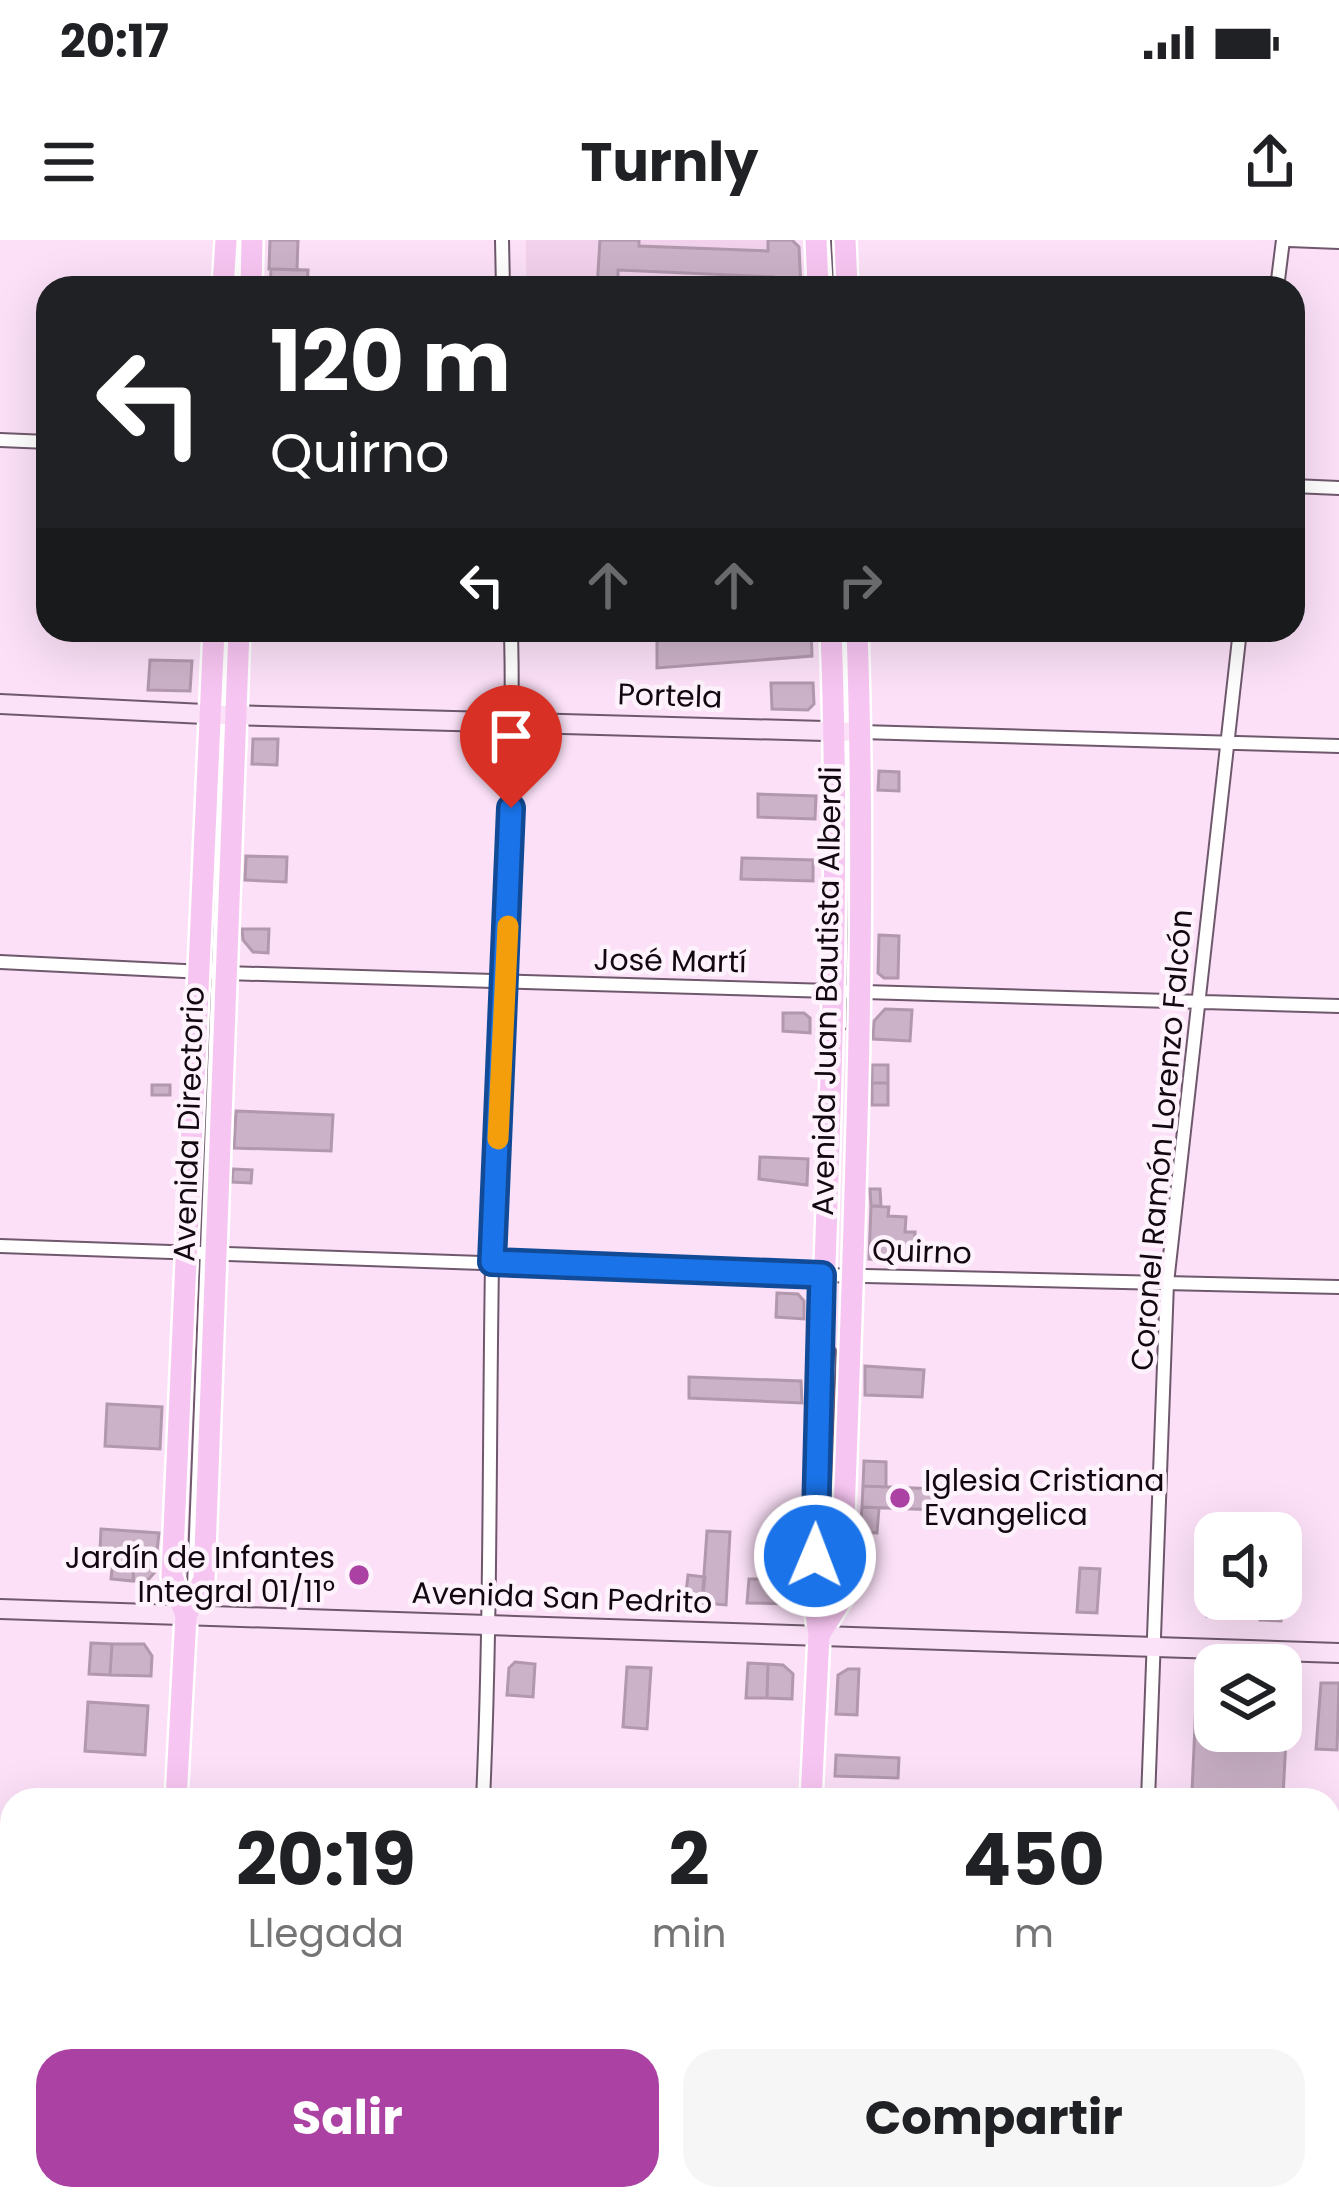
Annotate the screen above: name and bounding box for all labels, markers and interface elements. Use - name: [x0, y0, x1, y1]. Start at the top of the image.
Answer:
- text: 20:17: [60, 10, 169, 73]
- text: Turnly: [581, 124, 758, 200]
- icon: menu: [36, 129, 102, 195]
- icon: share: [1237, 129, 1303, 195]
- text: 120 m: [270, 303, 511, 420]
- icon: left: [72, 324, 228, 480]
- text: Quirno: [270, 415, 450, 491]
- icon: left: [449, 552, 515, 618]
- icon: ahead: [575, 552, 641, 618]
- icon: ahead: [701, 552, 767, 618]
- icon: right: [827, 552, 893, 618]
- street label: Portela: [617, 672, 723, 719]
- pin: [460, 685, 562, 808]
- icon: arrive: [478, 703, 544, 769]
- street label: Avenida Juan Bautista Alberdi: [801, 766, 852, 1216]
- street label: Coronel Ramón Lorenzo Falcón: [1120, 907, 1203, 1373]
- street label: José Martí: [593, 938, 747, 983]
- street label: Avenida Directorio: [162, 986, 215, 1262]
- street label: Quirno: [871, 1228, 973, 1275]
- place label: Iglesia Cristiana Evangelica: [924, 1459, 1164, 1536]
- marker: Iglesia Cristiana Evangelica: [887, 1485, 913, 1511]
- position arrow: [752, 1493, 878, 1619]
- map controls: [1194, 1512, 1302, 1752]
- button: sound: [1194, 1512, 1302, 1620]
- place label: Jardín de Infantes Integral 01/11°: [65, 1536, 335, 1613]
- marker: Jardín de Infantes Integral 01/11°: [346, 1562, 372, 1588]
- street label: Avenida San Pedrito: [411, 1571, 713, 1624]
- button: layers: [1194, 1644, 1302, 1752]
- text: 20:19: [236, 1809, 416, 1910]
- text: 2: [669, 1809, 710, 1910]
- text: 450: [963, 1809, 1105, 1910]
- text: Llegada: [248, 1906, 404, 1961]
- text: min: [652, 1906, 727, 1961]
- text: m: [1014, 1906, 1054, 1961]
- button: Salir: [36, 2049, 659, 2187]
- button: Compartir: [683, 2049, 1305, 2187]

